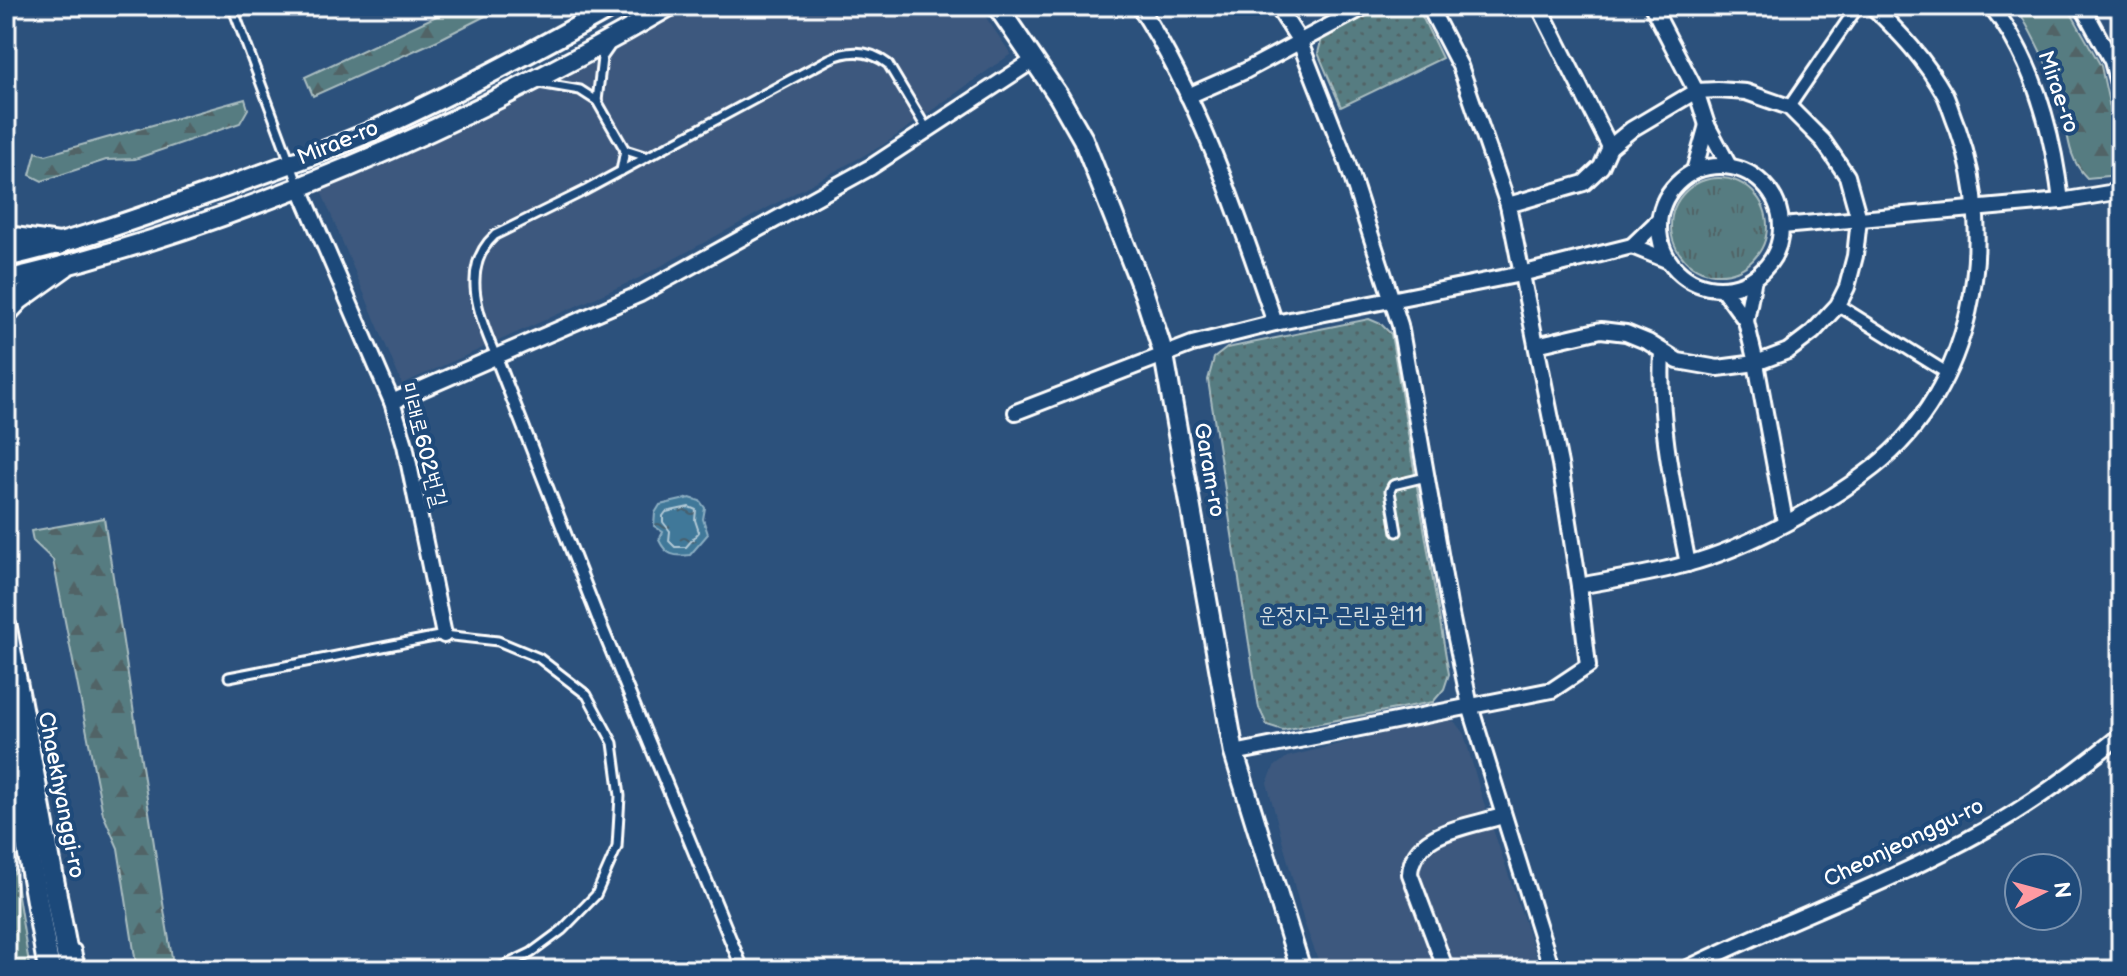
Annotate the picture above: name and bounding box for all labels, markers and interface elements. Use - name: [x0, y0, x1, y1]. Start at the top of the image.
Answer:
- street label: Mirae-ro: [2031, 47, 2085, 137]
- street label: Mirae-ro: [293, 115, 383, 171]
- street label: 미래로602번길: [393, 380, 453, 511]
- street label: Garam-ro: [1187, 421, 1231, 519]
- park label: 운정지구 근린공원11: [1259, 602, 1423, 629]
- street label: Chaekhyanggi-ro: [32, 709, 90, 881]
- street label: Cheonjeonggu-ro: [1820, 793, 1988, 893]
- north arrow: [2003, 852, 2083, 932]
- text: N: [2047, 880, 2076, 900]

